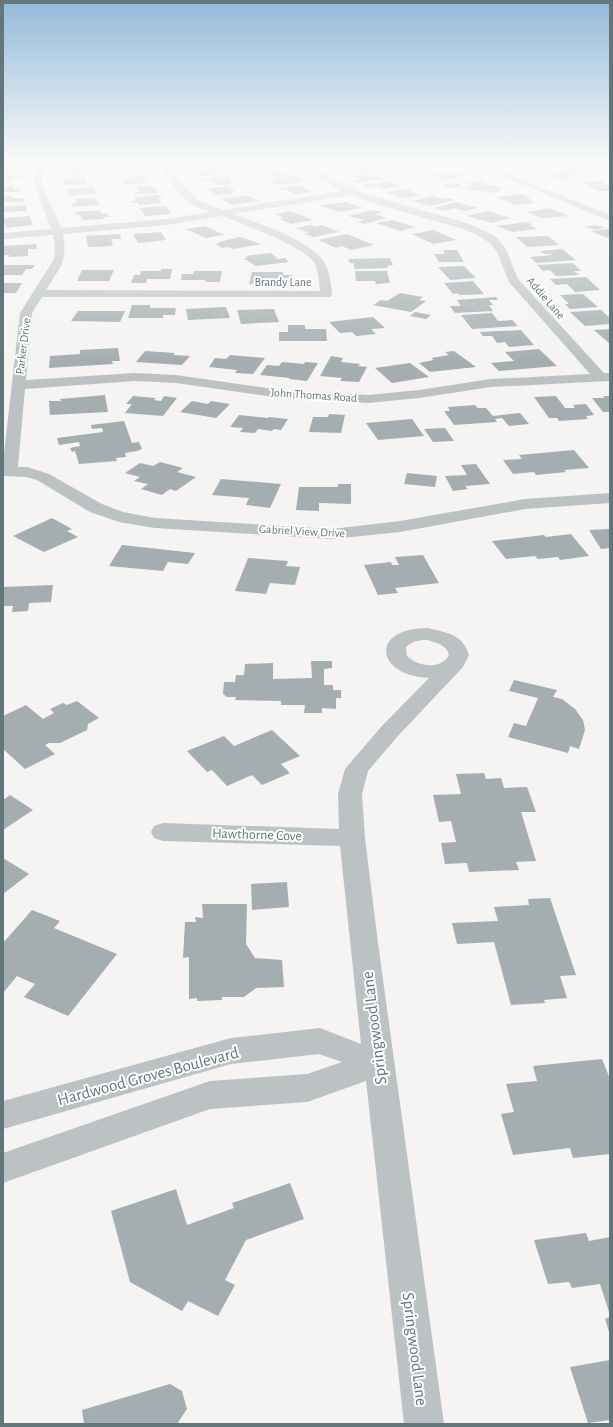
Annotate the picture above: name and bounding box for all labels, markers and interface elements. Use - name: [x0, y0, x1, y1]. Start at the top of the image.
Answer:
- street label: Addie Lane: [525, 275, 567, 321]
- street label: Brandy Lane: [254, 276, 312, 289]
- street label: Parker Drive: [14, 317, 32, 375]
- street label: John Thomas Road: [270, 386, 358, 404]
- street label: Gabriel View Drive: [259, 523, 345, 539]
- street label: Hawthorne Cove: [212, 826, 302, 844]
- street label: Springwood Lane: [359, 970, 389, 1086]
- street label: Hardwood Groves Boulevard: [55, 1044, 241, 1108]
- street label: Springwood Lane: [400, 1291, 430, 1407]

